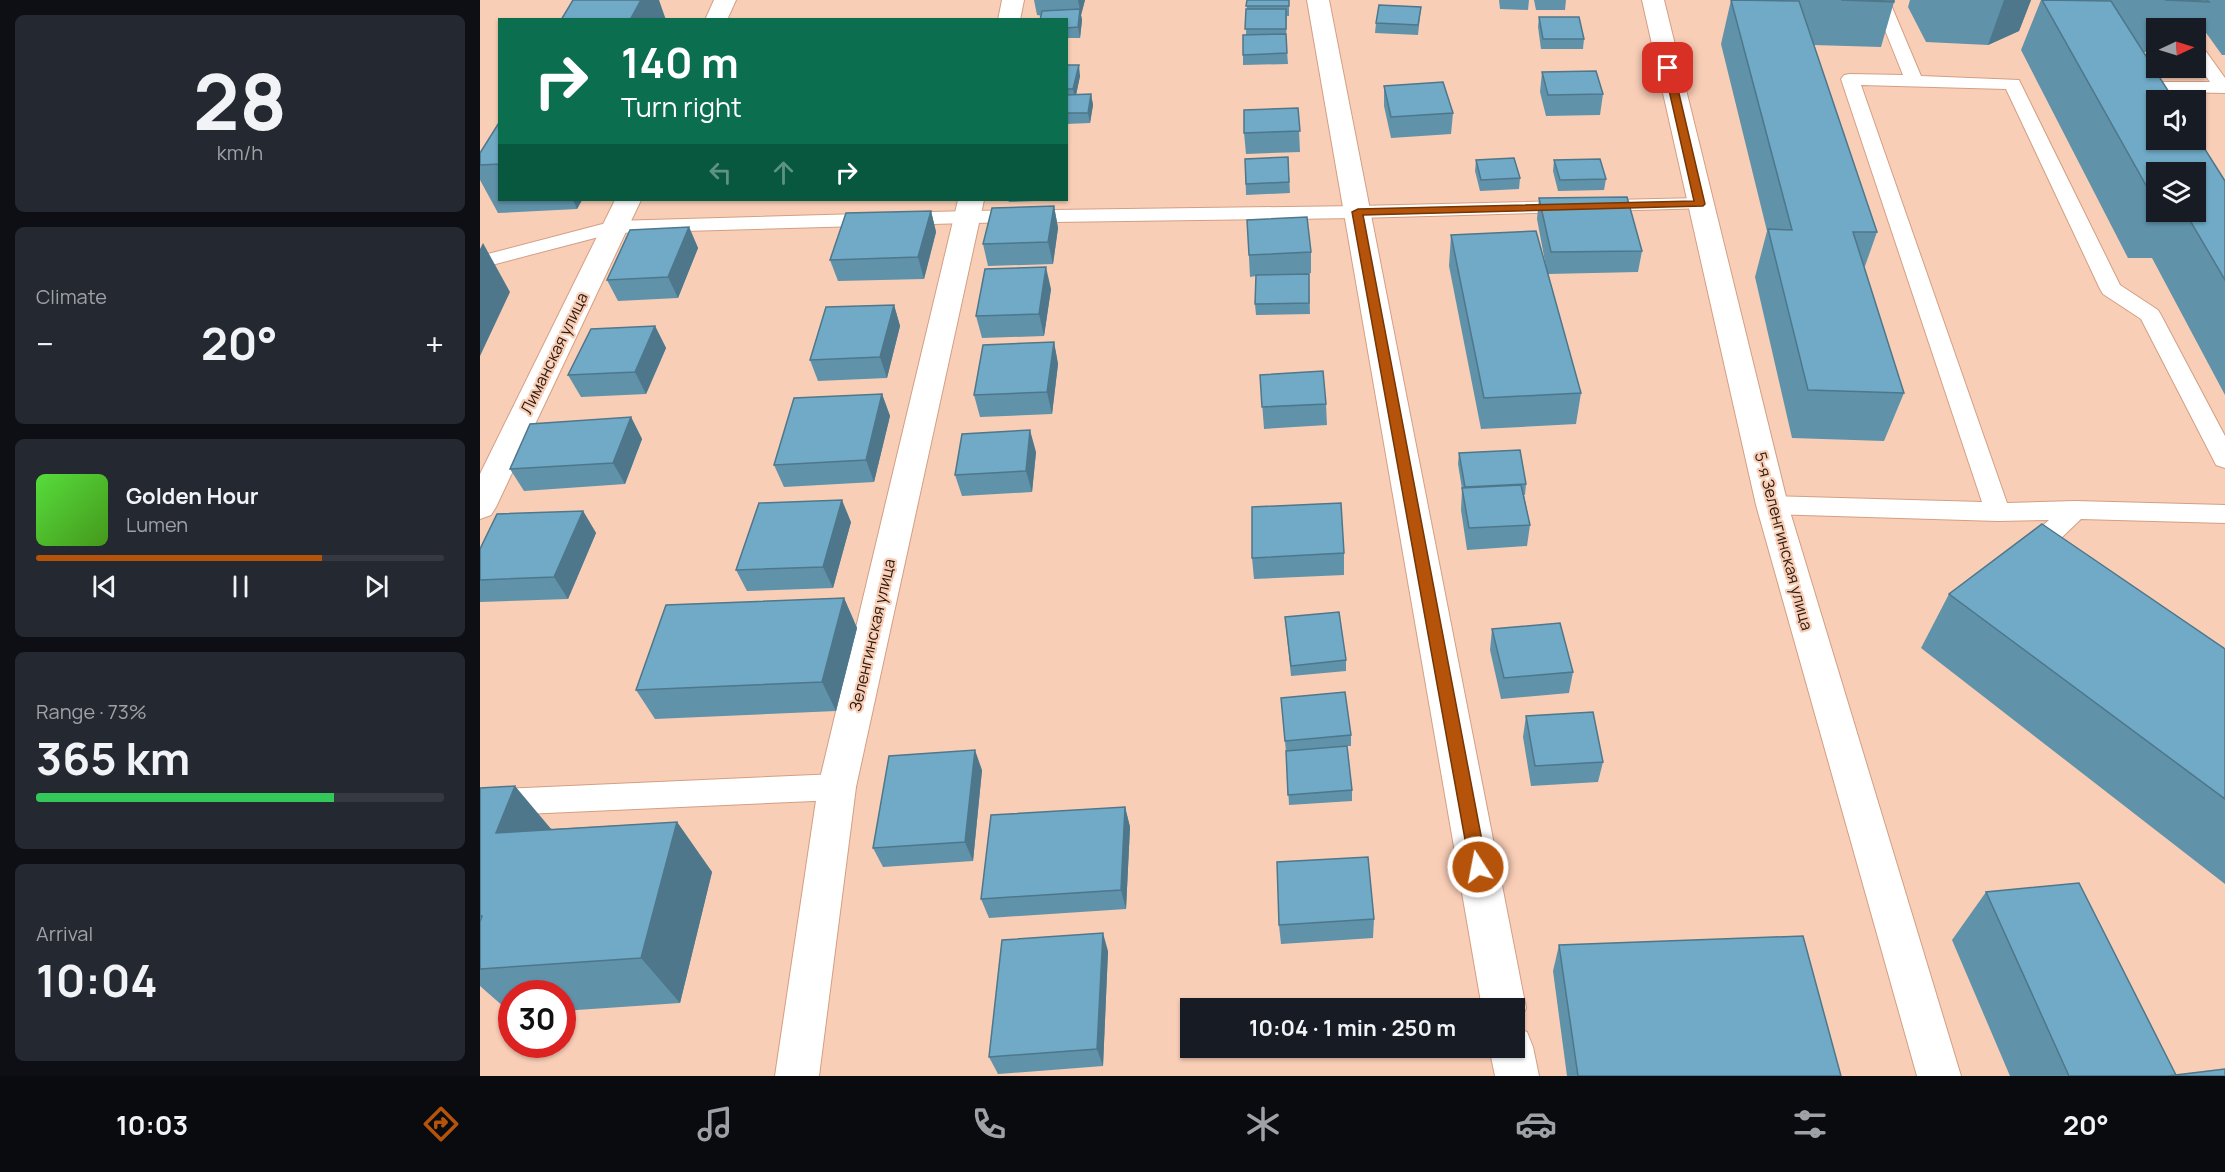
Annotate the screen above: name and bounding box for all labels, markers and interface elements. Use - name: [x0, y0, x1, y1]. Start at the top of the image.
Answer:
- north arrow: [2146, 18, 2206, 78]
- map controls: [2146, 18, 2206, 222]
- text: 140 m: [621, 33, 739, 91]
- icon: right: [522, 42, 600, 120]
- pin: [1642, 42, 1693, 93]
- text: 28: [193, 47, 287, 153]
- icon: arrive: [1651, 51, 1684, 84]
- text: Turn right: [621, 88, 742, 125]
- button: sound: [2146, 90, 2206, 150]
- text: km/h: [217, 139, 263, 166]
- icon: left: [704, 156, 737, 189]
- icon: ahead: [767, 156, 800, 189]
- icon: right: [830, 156, 863, 189]
- button: layers: [2146, 162, 2206, 222]
- text: Climate: [36, 283, 107, 310]
- street label: Лиманская улица: [515, 289, 593, 417]
- text: 20°: [201, 312, 278, 374]
- text: −: [36, 321, 54, 366]
- text: +: [425, 321, 444, 366]
- street label: 5-я Зеленгинская улица: [1750, 449, 1818, 633]
- text: Golden Hour: [126, 481, 259, 511]
- text: Lumen: [126, 511, 188, 538]
- street label: Зеленгинская улица: [844, 557, 900, 713]
- icon: previous: [88, 570, 121, 603]
- icon: pause: [224, 570, 257, 603]
- icon: next: [360, 570, 393, 603]
- text: Range · 73%: [36, 698, 147, 725]
- text: 365 km: [36, 727, 190, 789]
- position arrow: [1446, 835, 1510, 899]
- text: Arrival: [36, 920, 93, 947]
- text: 10:04: [36, 949, 158, 1011]
- speed limit sign: 30: [498, 980, 576, 1058]
- text: 10:04 · 1 min · 250 m: [1249, 1013, 1456, 1043]
- icon: directions: [420, 1103, 462, 1145]
- icon: music: [694, 1103, 736, 1145]
- icon: phone: [968, 1103, 1010, 1145]
- icon: climate: [1242, 1103, 1284, 1145]
- icon: car: [1515, 1103, 1557, 1145]
- icon: filters: [1789, 1103, 1831, 1145]
- text: 10:03: [116, 1106, 188, 1143]
- text: 20°: [2063, 1106, 2109, 1143]

